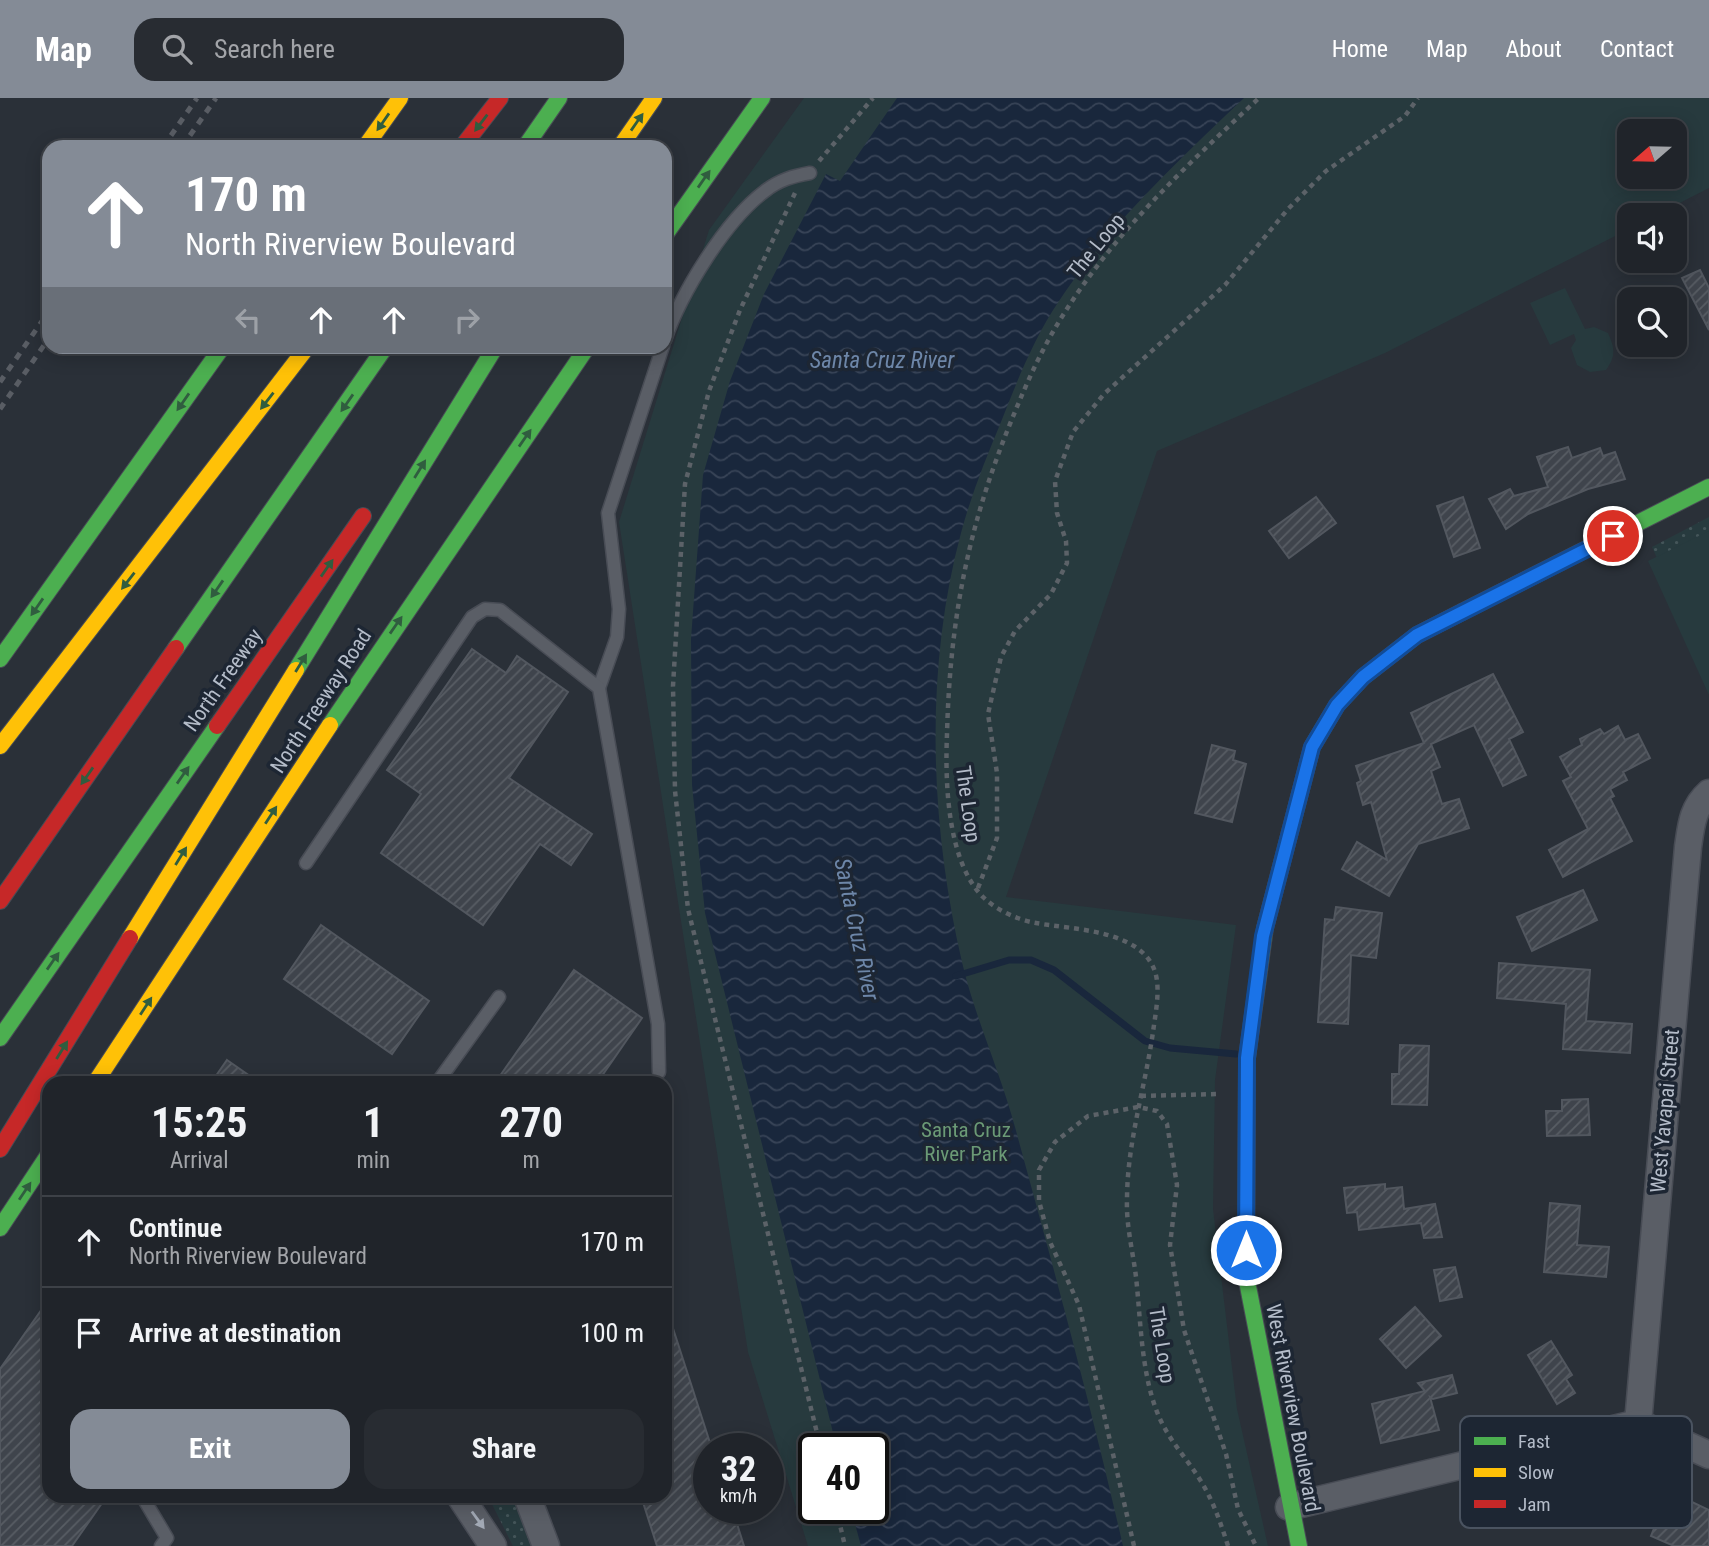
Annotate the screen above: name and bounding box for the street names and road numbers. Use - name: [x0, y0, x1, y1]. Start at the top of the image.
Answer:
- street label: The Loop: [1062, 208, 1130, 284]
- street label: North Freeway: [179, 624, 267, 736]
- street label: North Freeway Road: [266, 625, 376, 777]
- street label: The Loop: [951, 764, 985, 844]
- street label: West Yavapai Street: [1646, 1028, 1684, 1194]
- street label: West Riverview Boulevard: [1261, 1302, 1325, 1514]
- street label: The Loop: [1144, 1305, 1180, 1385]

